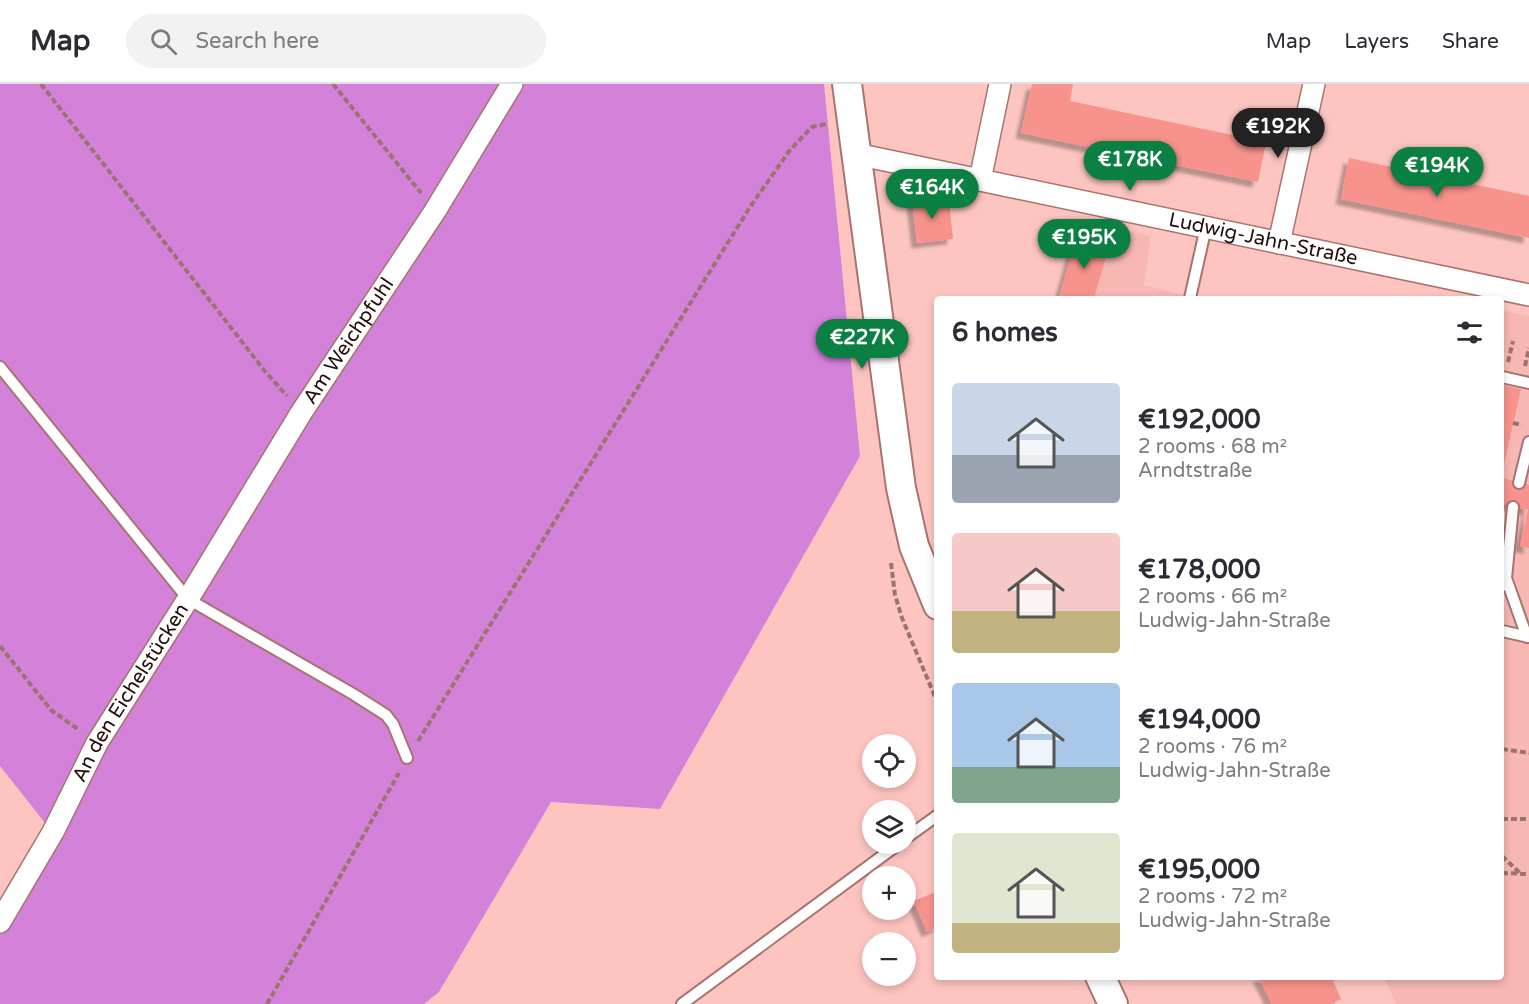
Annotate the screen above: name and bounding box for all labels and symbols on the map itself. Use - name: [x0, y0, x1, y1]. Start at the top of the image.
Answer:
- pin: €192K: [1236, 108, 1320, 159]
- pin: €178K: [1088, 141, 1172, 192]
- pin: €194K: [1395, 147, 1479, 198]
- pin: €164K: [890, 169, 974, 220]
- street label: Ludwig-Jahn-Straße: [1166, 208, 1360, 271]
- pin: €195K: [1042, 219, 1126, 270]
- street label: Am Weichpfuhl: [298, 273, 399, 409]
- pin: €227K: [820, 319, 904, 370]
- street label: An den Eichelstücken: [68, 599, 194, 786]

